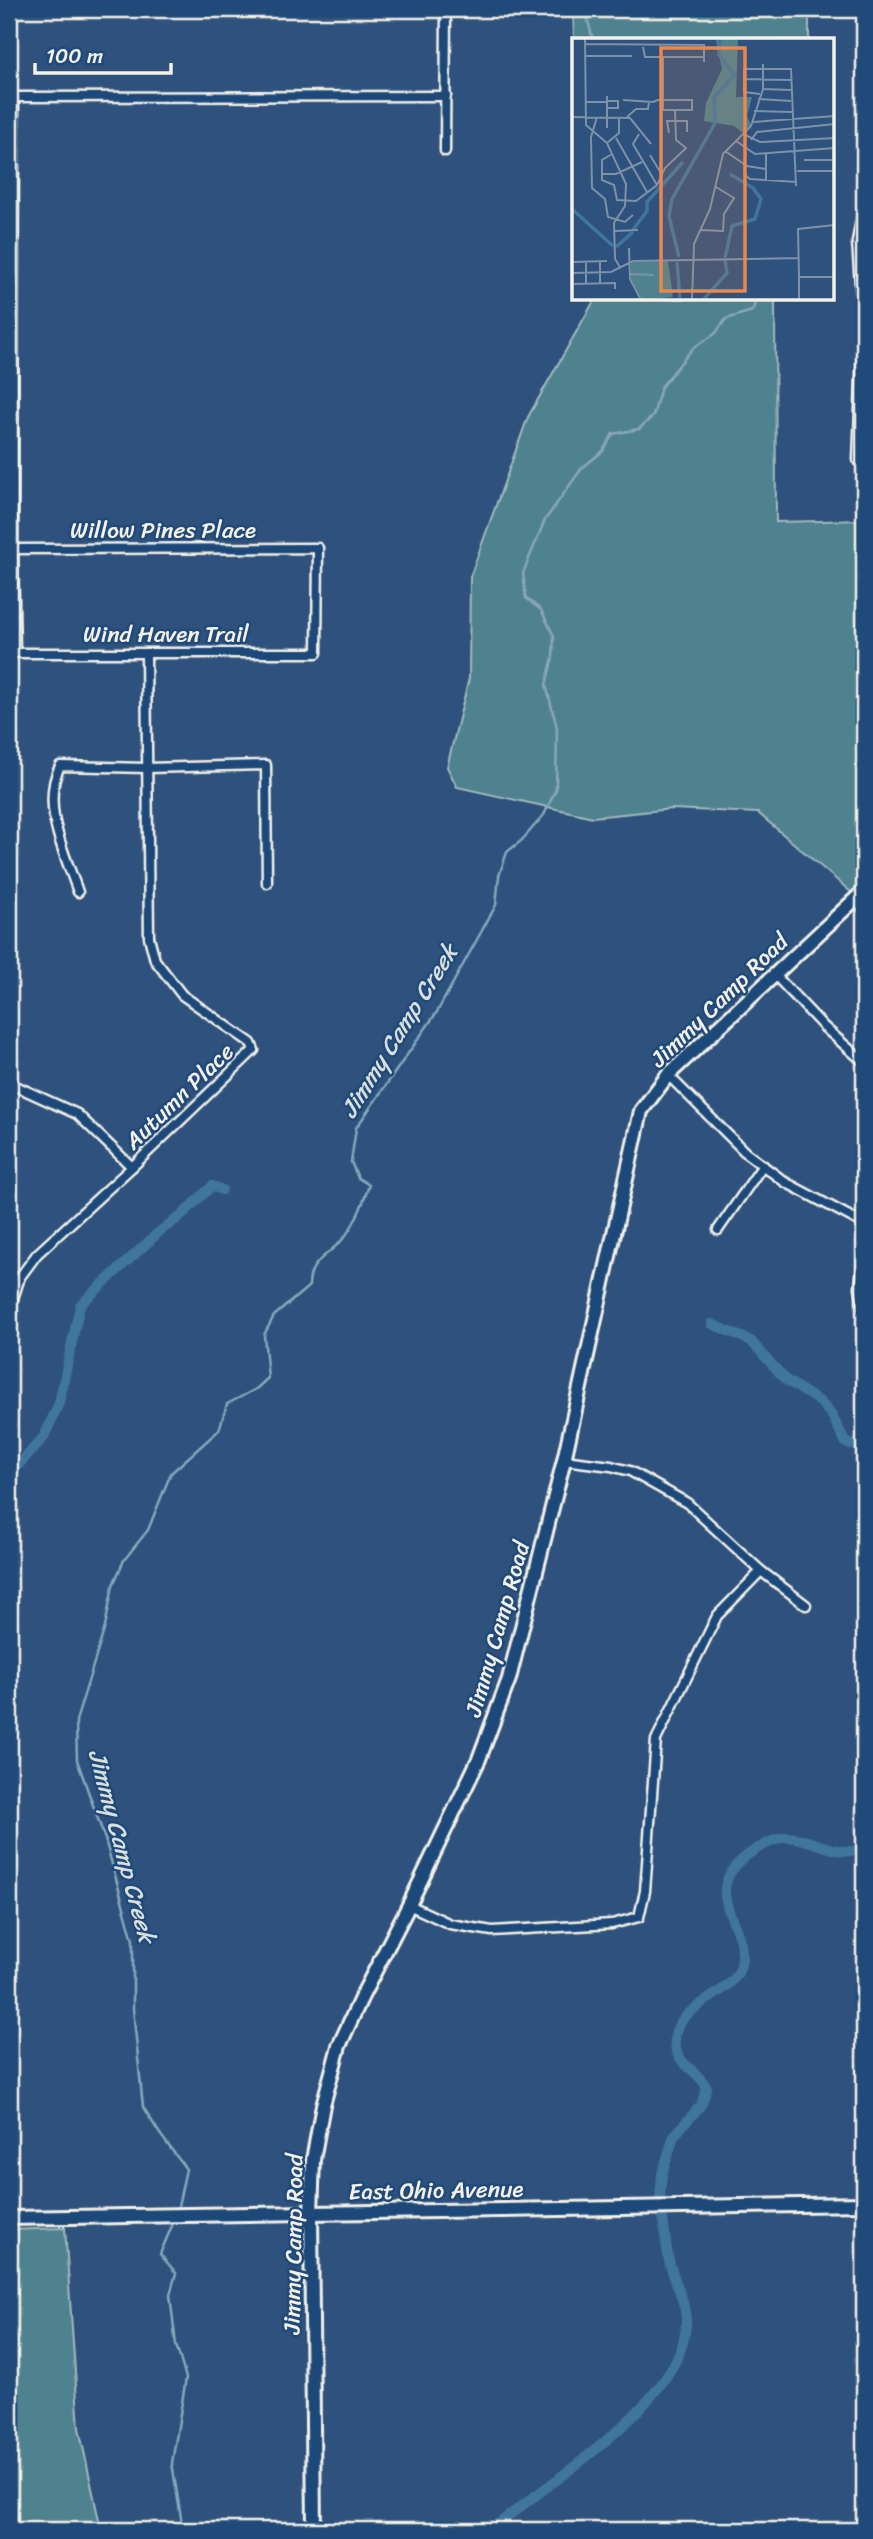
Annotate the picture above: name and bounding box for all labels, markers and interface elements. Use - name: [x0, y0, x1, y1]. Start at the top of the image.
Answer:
- scale bar: [35, 32, 172, 76]
- text: 100 m: [46, 37, 103, 75]
- inset map: [572, 38, 834, 301]
- street label: Willow Pines Place: [70, 510, 256, 551]
- street label: Wind Haven Trail: [83, 614, 249, 655]
- street label: Jimmy Camp Road: [639, 922, 800, 1079]
- water label: Jimmy Camp Creek: [329, 933, 471, 1126]
- street label: Autumn Place: [114, 1032, 245, 1161]
- street label: Jimmy Camp Road: [453, 1535, 543, 1723]
- water label: Jimmy Camp Creek: [76, 1745, 169, 1950]
- street label: Jimmy Camp Road: [271, 2151, 316, 2336]
- street label: East Ohio Avenue: [348, 2168, 524, 2213]

